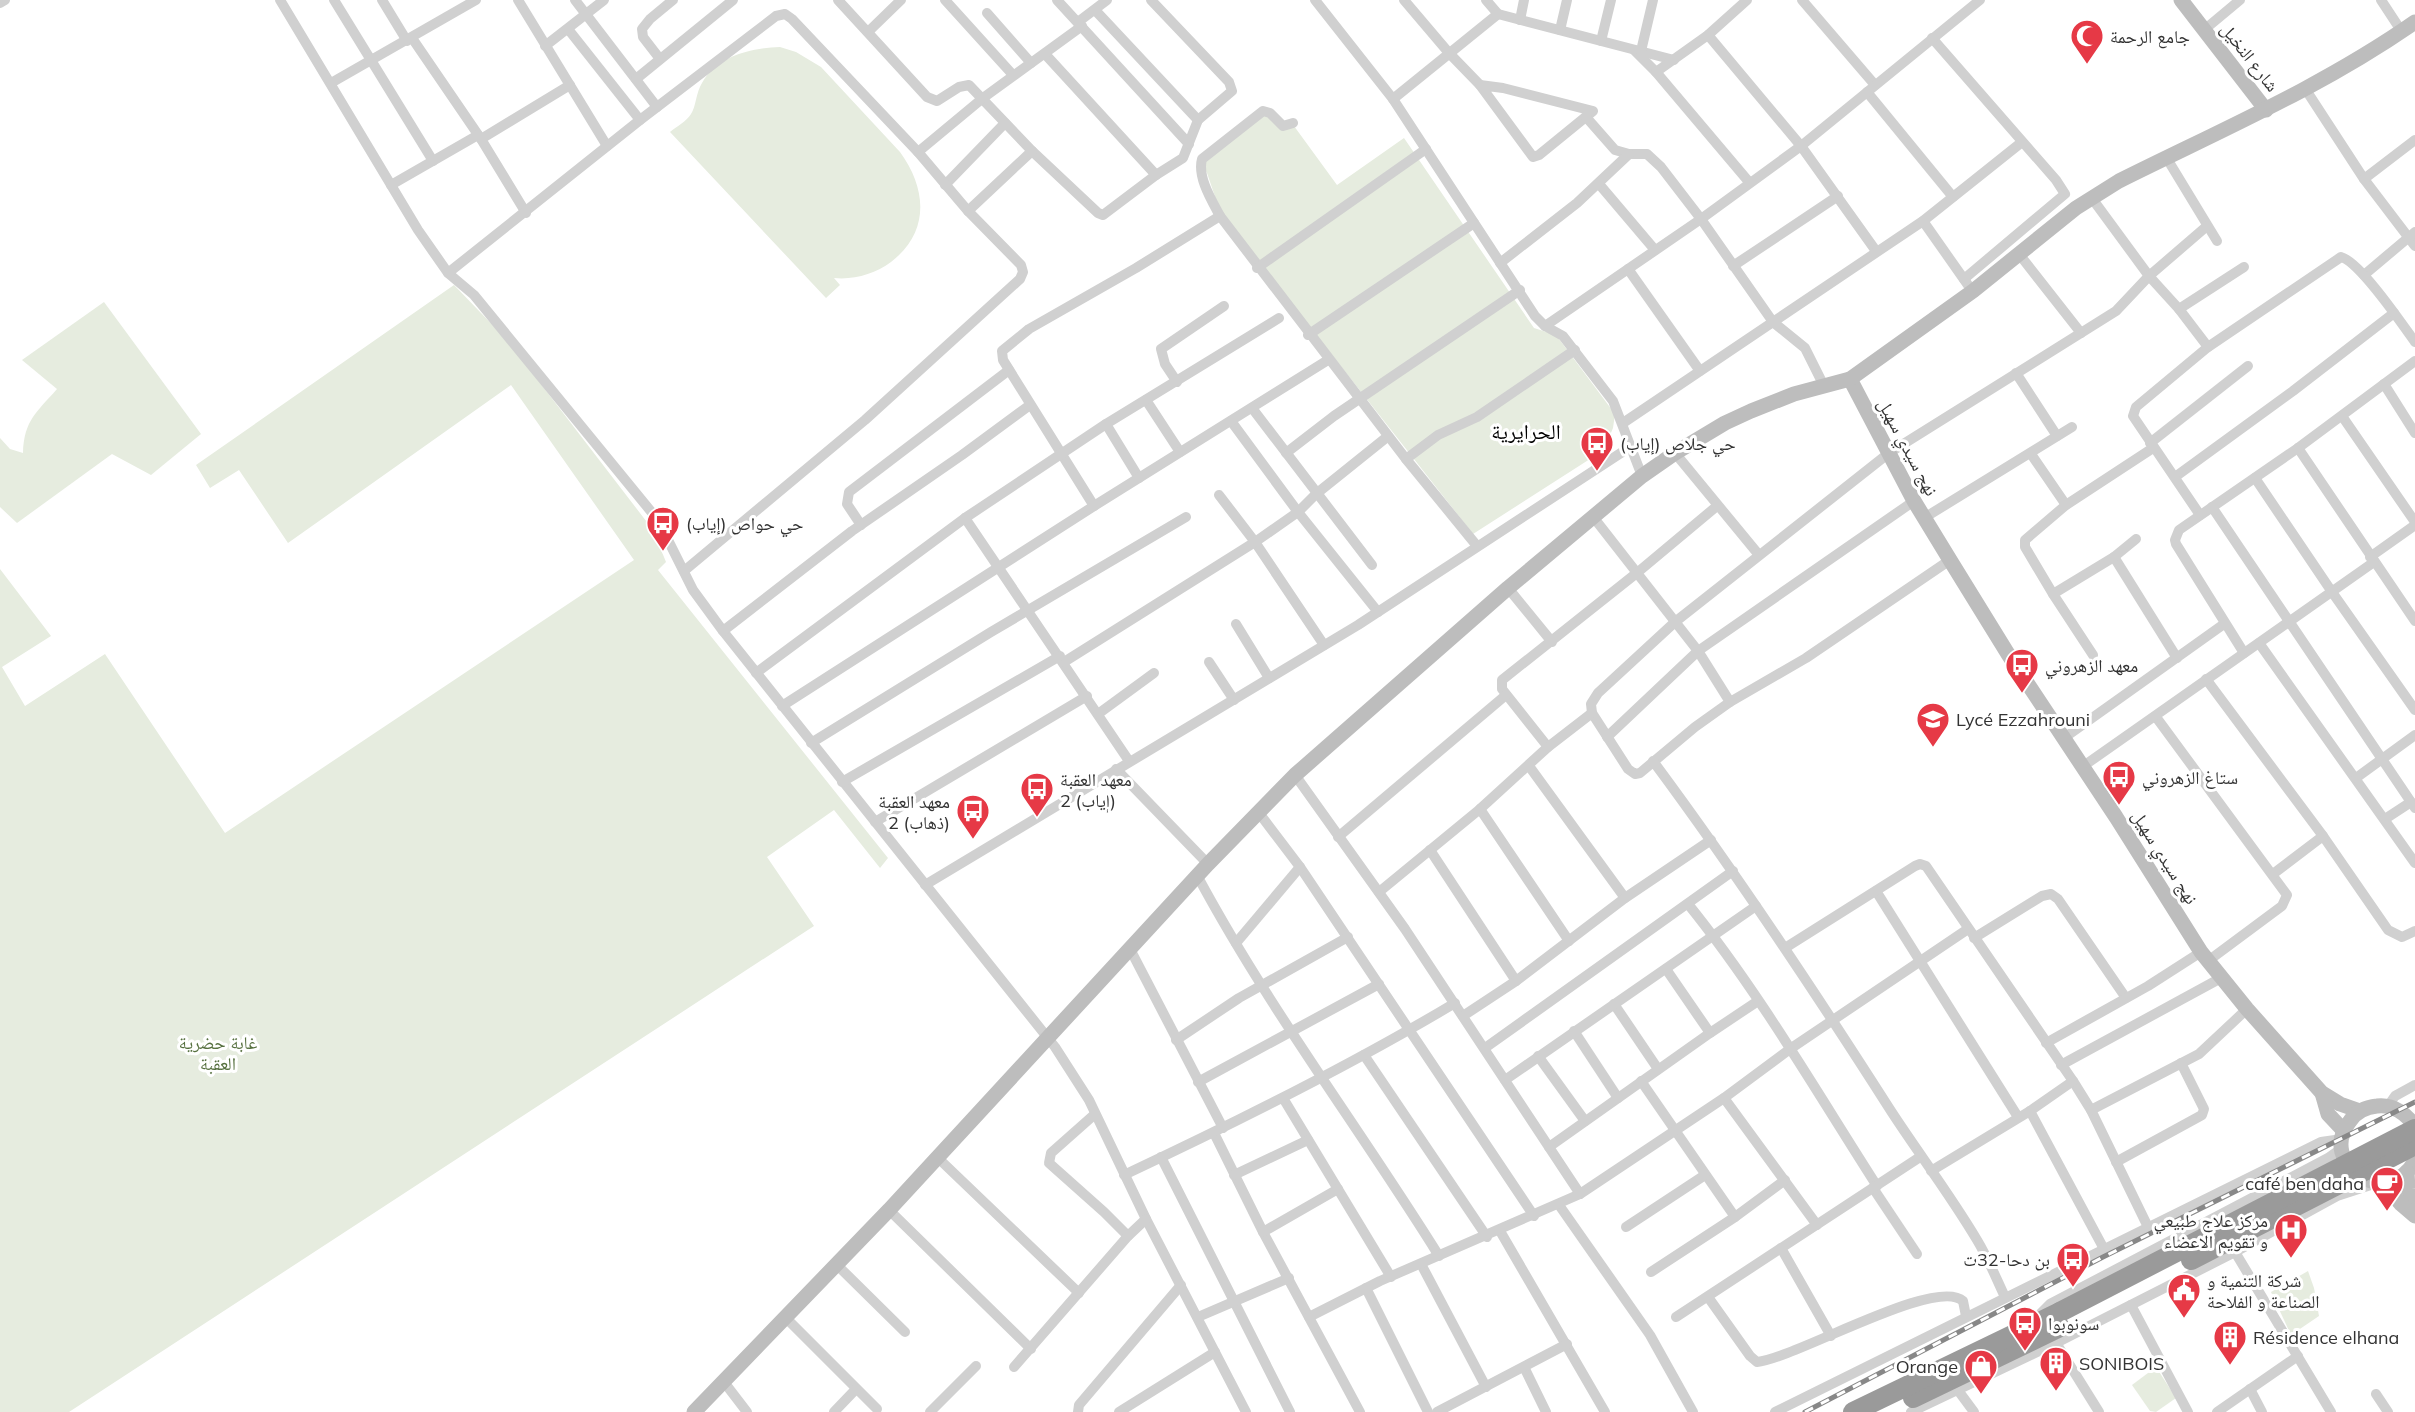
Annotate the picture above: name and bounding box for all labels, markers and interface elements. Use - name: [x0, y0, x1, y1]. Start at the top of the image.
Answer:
- mosque icon: جامع الرحمة: [2069, 18, 2105, 65]
- street label: شارع النخيل: [2216, 18, 2284, 96]
- place label: جامع الرحمة: [2110, 25, 2190, 49]
- street label: نهج سيدي سهيل: [1870, 394, 1943, 501]
- district label: الحرايرية: [1491, 418, 1561, 444]
- bus stop icon: حي جلاص (إياب): [1579, 425, 1615, 472]
- place label: حي جلاص (إياب): [1620, 432, 1736, 458]
- bus stop icon: حي حواص (إياب): [645, 505, 681, 552]
- place label: حي حواص (إياب): [686, 512, 803, 538]
- bus stop icon: معهد الزهروني: [2004, 647, 2040, 694]
- place label: معهد الزهروني: [2045, 654, 2138, 680]
- school or university icon: Lycé Ezzahrouni: [1915, 701, 1951, 748]
- place label: Lycé Ezzahrouni: [1956, 708, 2090, 731]
- bus stop icon: ستاغ الزهروني: [2101, 759, 2137, 806]
- place label: ستاغ الزهروني: [2142, 766, 2238, 792]
- place label: معهد العقبة 2 (إياب): [1060, 768, 1132, 812]
- bus stop icon: معهد العقبة 2 (إياب): [1019, 771, 1055, 818]
- place label: معهد العقبة 2 (ذهاب): [878, 790, 950, 834]
- bus stop icon: معهد العقبة 2 (ذهاب): [955, 793, 991, 840]
- street label: نهج سيدي سهيل: [2124, 806, 2203, 910]
- park label: غابة حضرية العقبة: [179, 1031, 257, 1075]
- cafe icon: café ben daha: [2369, 1165, 2405, 1212]
- place label: café ben daha: [2245, 1172, 2364, 1195]
- place label: مركز علاج طبيعي و تقويم الاعضاء: [2153, 1209, 2268, 1254]
- hospital icon: مركز علاج طبيعي و تقويم الاعضاء: [2273, 1212, 2309, 1259]
- bus stop icon: بن دحا-32ت: [2055, 1241, 2091, 1288]
- place label: بن دحا-32ت: [1963, 1248, 2050, 1271]
- place label: شركة التنمية و الصناعة و الفلاحة: [2207, 1269, 2320, 1313]
- public building icon: شركة التنمية و الصناعة و الفلاحة: [2166, 1272, 2202, 1319]
- bus stop icon: سونوبوا: [2007, 1305, 2043, 1352]
- place label: سونوبوا: [2048, 1312, 2099, 1335]
- building icon: Résidence elhana: [2212, 1319, 2248, 1366]
- place label: Résidence elhana: [2253, 1326, 2399, 1349]
- building icon: SONIBOIS: [2038, 1345, 2074, 1392]
- shop icon: Orange: [1963, 1348, 1999, 1395]
- place label: SONIBOIS: [2079, 1352, 2164, 1375]
- place label: Orange: [1896, 1355, 1958, 1378]

